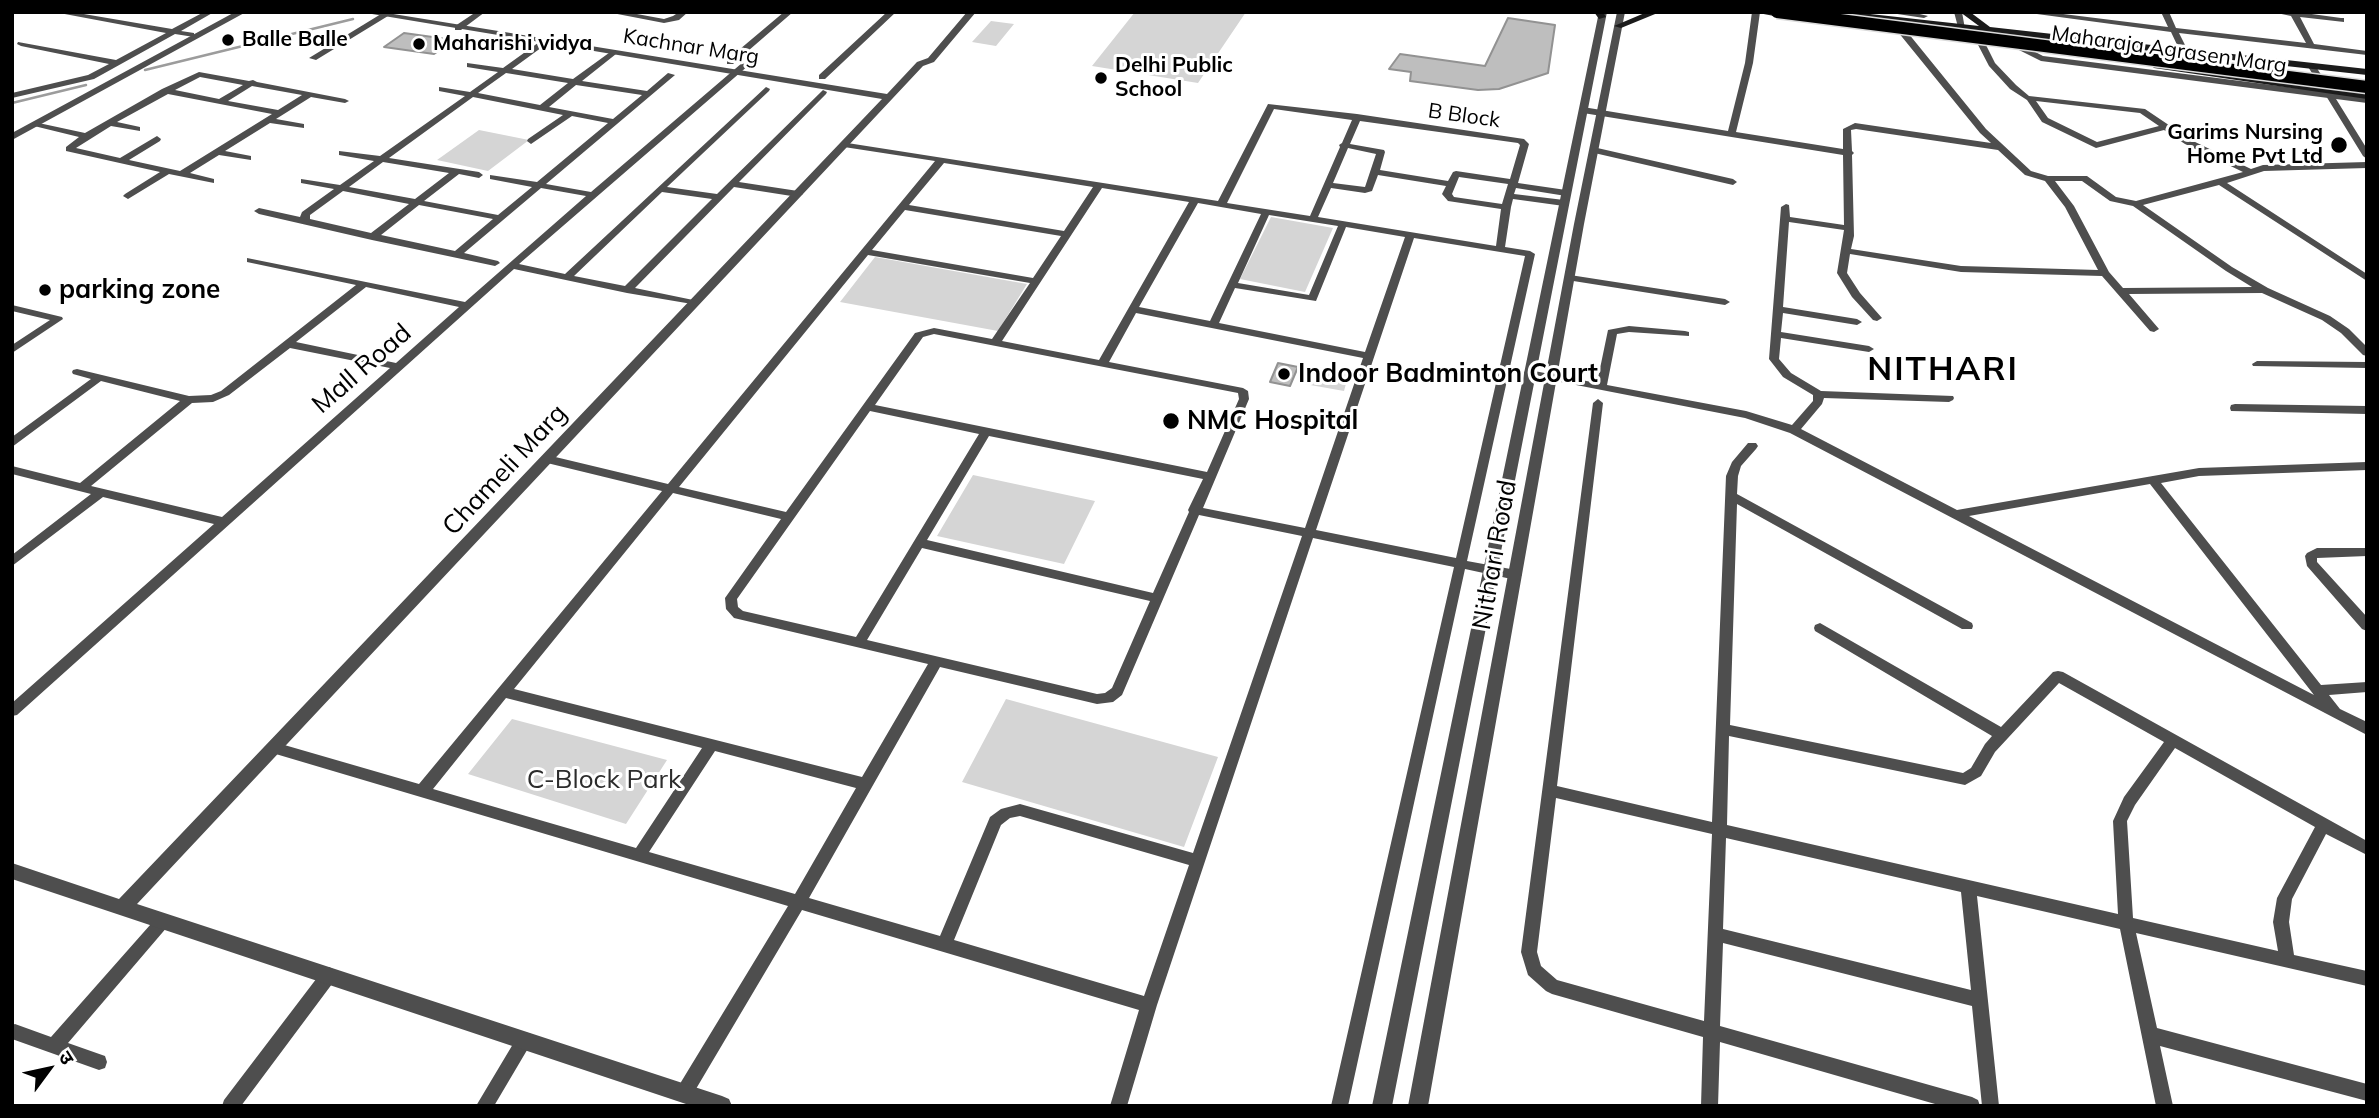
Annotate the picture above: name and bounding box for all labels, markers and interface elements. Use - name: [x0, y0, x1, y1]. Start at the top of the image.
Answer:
- street label: Maharaja Agrasen Marg: [2050, 21, 2288, 79]
- street label: Kachnar Marg: [621, 24, 761, 70]
- place label: Balle Balle: [242, 27, 348, 53]
- place label: Maharishi vidya: [433, 31, 592, 57]
- marker: Balle Balle: [220, 32, 236, 48]
- marker: Maharishi vidya: [411, 36, 427, 52]
- place label: Delhi Public School: [1115, 53, 1233, 103]
- marker: Delhi Public School: [1093, 70, 1109, 86]
- street label: B Block: [1426, 98, 1502, 134]
- place label: Garims Nursing Home Pvt Ltd: [2167, 120, 2323, 170]
- marker: Garims Nursing Home Pvt Ltd: [2329, 135, 2349, 155]
- place label: parking zone: [59, 274, 220, 306]
- marker: parking zone: [37, 282, 53, 298]
- street label: Mall Road: [306, 318, 418, 420]
- district label: NITHARI: [1868, 350, 2018, 390]
- place label: Indoor Badminton Court: [1298, 358, 1598, 390]
- marker: Indoor Badminton Court: [1276, 366, 1292, 382]
- street label: Chameli Marg: [436, 398, 574, 542]
- place label: NMC Hospital: [1187, 405, 1358, 437]
- marker: NMC Hospital: [1161, 411, 1181, 431]
- street label: Nithari Road: [1466, 478, 1524, 632]
- park label: C-Block Park: [527, 764, 681, 796]
- north arrow: [14, 1034, 84, 1104]
- text: उ: [54, 1046, 80, 1069]

